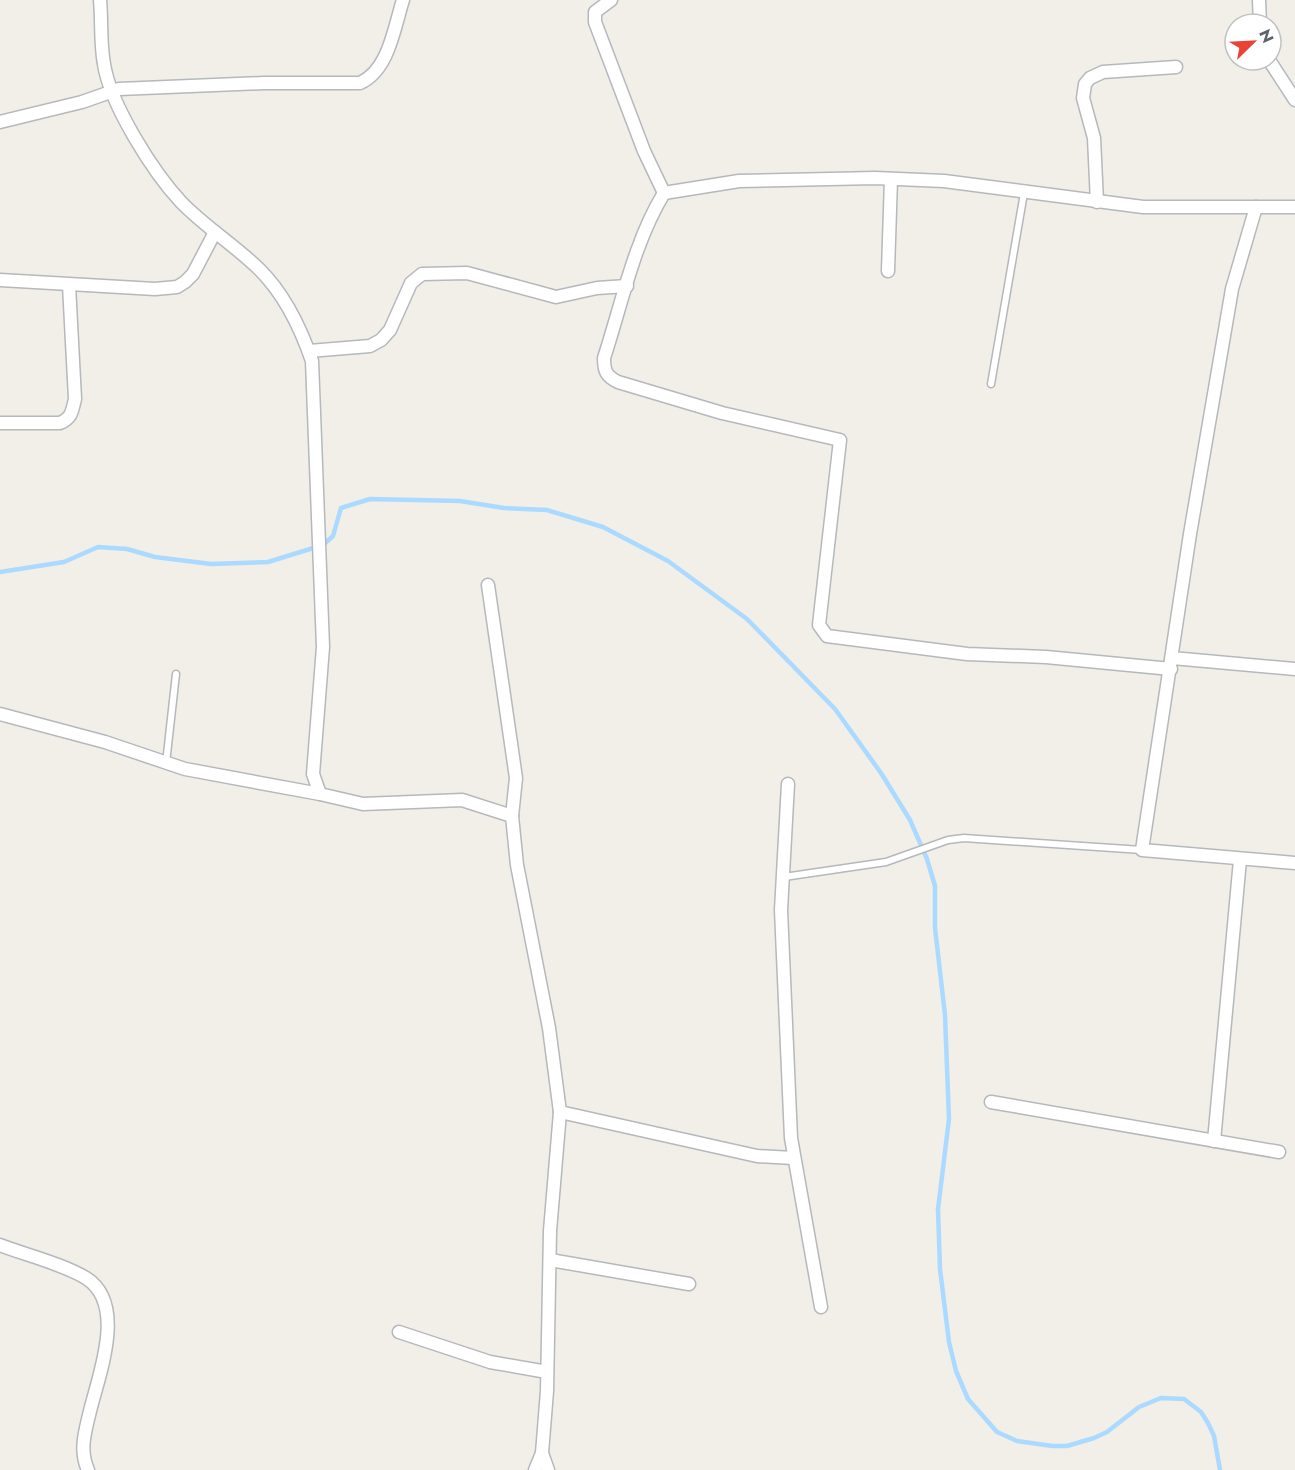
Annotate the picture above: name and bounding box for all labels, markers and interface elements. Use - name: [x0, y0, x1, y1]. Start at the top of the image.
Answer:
- north arrow: [1223, 12, 1283, 72]
- text: N: [1253, 26, 1279, 47]

